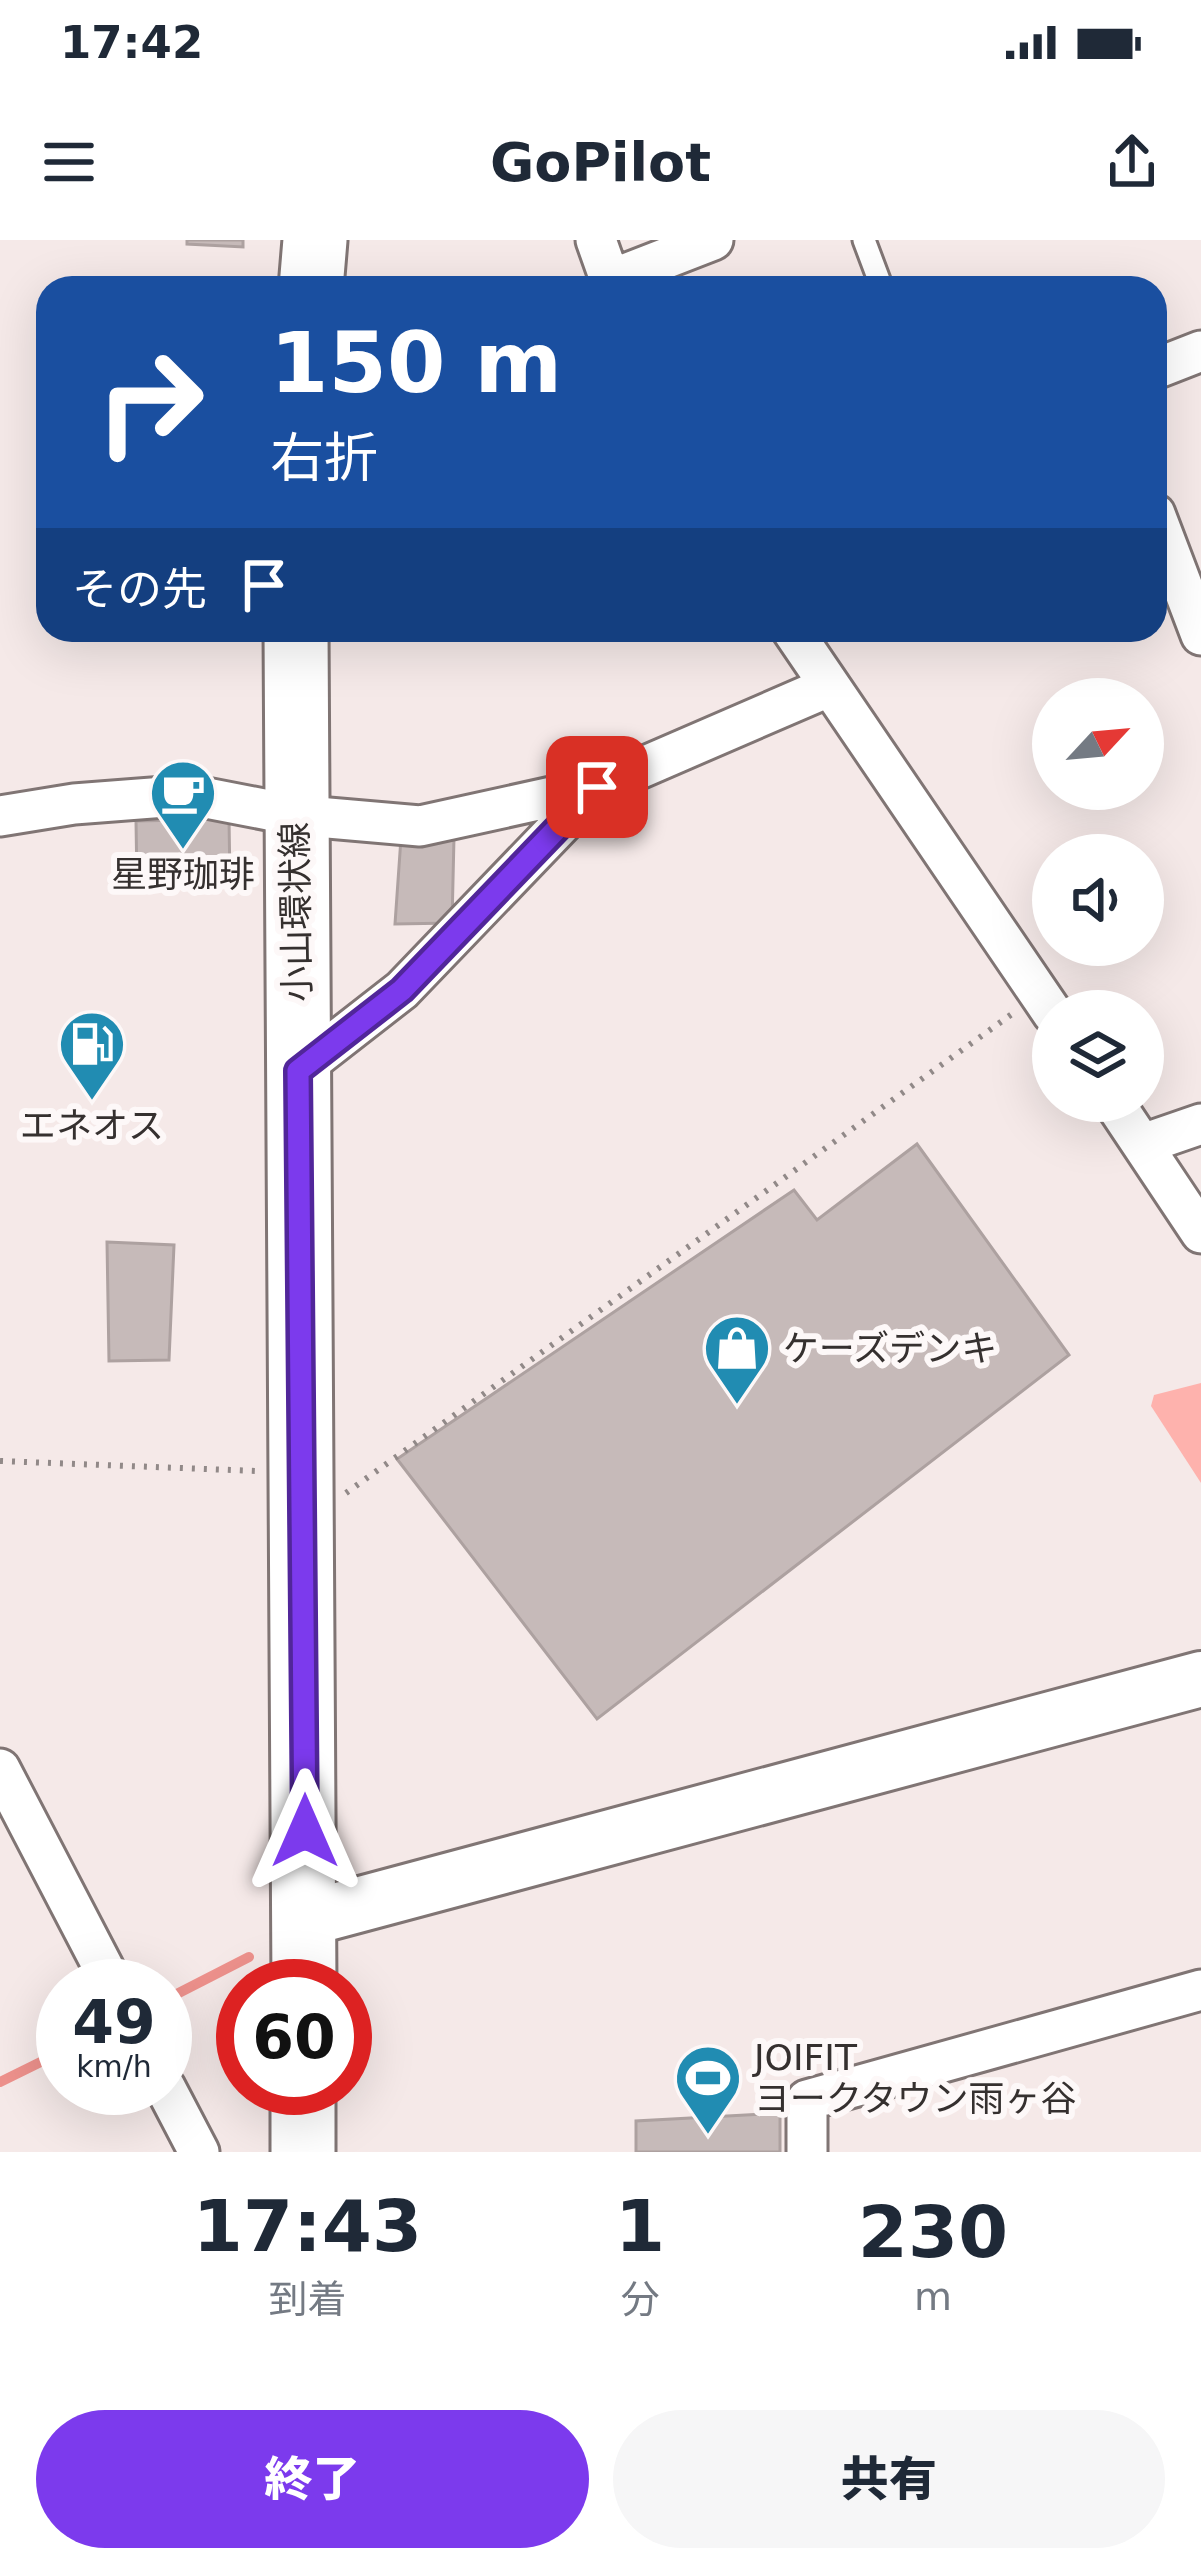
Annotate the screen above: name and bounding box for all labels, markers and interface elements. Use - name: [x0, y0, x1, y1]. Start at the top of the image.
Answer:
- text: 17:42: [60, 16, 203, 69]
- icon: menu: [36, 129, 102, 195]
- icon: share: [1099, 129, 1165, 195]
- text: GoPilot: [490, 131, 711, 194]
- text: 150 m: [270, 314, 562, 412]
- icon: right: [72, 324, 228, 480]
- text: 右折: [270, 427, 378, 490]
- icon: arrive: [231, 552, 297, 618]
- text: その先: [72, 563, 207, 616]
- north arrow: [1032, 678, 1164, 810]
- map controls: [1032, 678, 1164, 1122]
- pin: [546, 736, 648, 838]
- icon: arrive: [564, 754, 630, 820]
- cafe icon: 星野珈琲: [148, 758, 218, 852]
- street label: 小山環状線: [274, 822, 318, 1002]
- button: sound: [1032, 834, 1164, 966]
- place label: 星野珈琲: [111, 854, 255, 895]
- button: layers: [1032, 990, 1164, 1122]
- fuel station icon: エネオス: [57, 1009, 127, 1103]
- place label: エネオス: [20, 1105, 164, 1146]
- shop icon: ケーズデンキ: [702, 1313, 772, 1407]
- place label: ケーズデンキ: [783, 1328, 997, 1369]
- position arrow: [242, 1768, 368, 1894]
- speed limit sign: 60: [216, 1959, 372, 2115]
- text: 49: [72, 1987, 156, 2057]
- place label: JOIFIT ヨークタウン雨ヶ谷: [752, 2037, 1077, 2119]
- sports icon: JOIFIT ヨークタウン雨ヶ谷: [673, 2043, 743, 2137]
- text: km/h: [76, 2049, 152, 2084]
- text: 17:43: [193, 2184, 422, 2268]
- text: 1: [615, 2184, 665, 2268]
- text: 230: [858, 2190, 1008, 2274]
- text: m: [914, 2274, 952, 2319]
- text: 到着: [268, 2277, 346, 2322]
- text: 分: [620, 2277, 659, 2322]
- button: 終了: [36, 2410, 589, 2548]
- button: 共有: [613, 2410, 1165, 2548]

